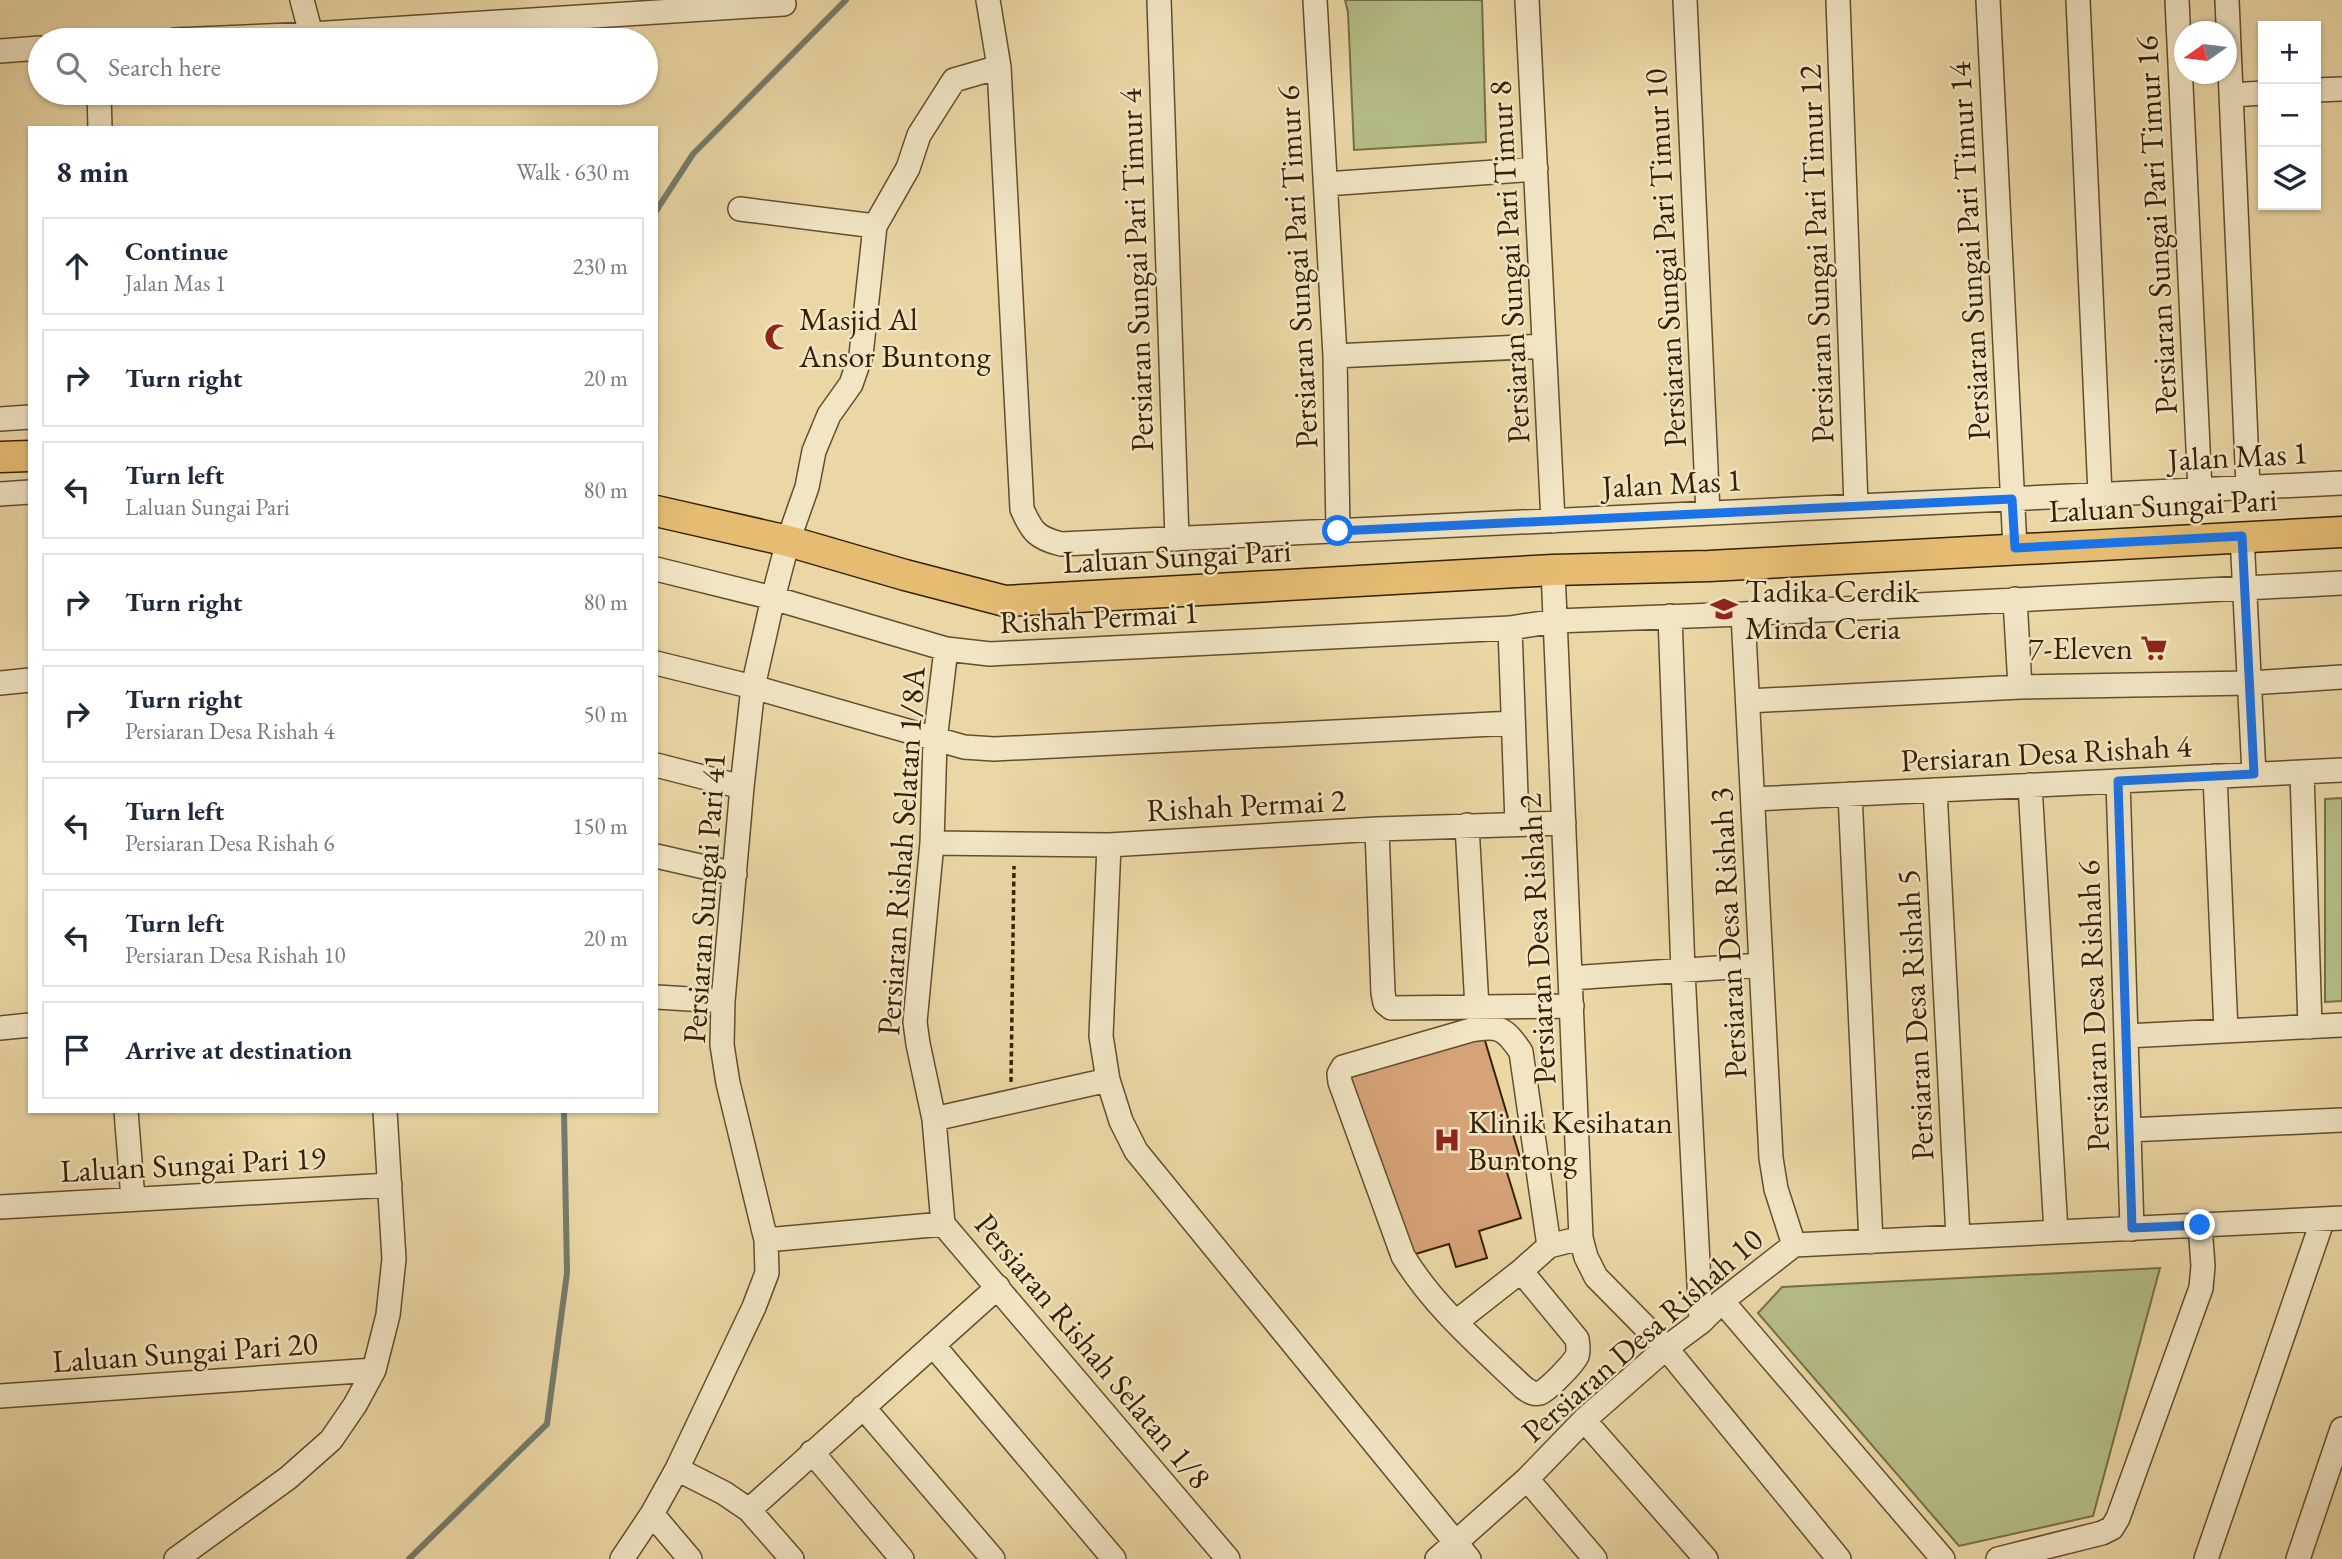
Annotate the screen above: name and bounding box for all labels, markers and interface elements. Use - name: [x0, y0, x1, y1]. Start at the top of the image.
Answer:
- north arrow: [2174, 21, 2237, 84]
- map controls: [2258, 21, 2321, 210]
- button: +: [2258, 21, 2321, 84]
- search box: [28, 28, 658, 105]
- street label: Persiaran Sungai Pari Timur 16: [2125, 35, 2187, 415]
- icon: search: [52, 48, 90, 86]
- text: Search here: [108, 50, 221, 84]
- street label: Persiaran Sungai Pari Timur 14: [1938, 60, 2000, 441]
- street label: Persiaran Sungai Pari Timur 12: [1788, 63, 1844, 444]
- street label: Persiaran Sungai Pari Timur 10: [1634, 68, 1696, 448]
- street label: Persiaran Sungai Pari Timur 8: [1479, 79, 1539, 445]
- street label: Persiaran Sungai Pari Timur 6: [1267, 84, 1327, 450]
- button: −: [2258, 84, 2321, 147]
- street label: Persiaran Sungai Pari Timur 4: [1109, 87, 1163, 452]
- button: layers: [2258, 147, 2321, 210]
- text: 8 min: [56, 152, 129, 191]
- text: Walk · 630 m: [516, 157, 630, 187]
- text: Continue: [125, 234, 228, 268]
- icon: ahead: [58, 247, 96, 285]
- text: 230 m: [572, 251, 628, 281]
- text: Jalan Mas 1: [125, 268, 226, 298]
- place label: Masjid Al Ansor Buntong: [798, 298, 992, 377]
- mosque icon: Masjid Al Ansor Buntong: [763, 322, 793, 352]
- icon: right: [58, 359, 96, 397]
- text: Turn right: [125, 361, 243, 395]
- text: 20 m: [583, 363, 628, 393]
- street label: Jalan Mas 1: [2164, 431, 2309, 481]
- text: Turn left: [125, 458, 224, 492]
- street label: Jalan Mas 1: [1598, 458, 1743, 508]
- icon: left: [58, 471, 96, 509]
- text: 80 m: [583, 475, 628, 505]
- street label: Laluan Sungai Pari: [2048, 478, 2279, 532]
- text: Laluan Sungai Pari: [125, 492, 290, 522]
- route start: [1322, 515, 1353, 546]
- street label: Laluan Sungai Pari: [1062, 529, 1293, 583]
- place label: Tadika Cerdik Minda Ceria: [1745, 570, 1920, 649]
- icon: right: [58, 583, 96, 621]
- text: Turn right: [125, 585, 243, 619]
- text: 80 m: [583, 587, 628, 617]
- street label: Rishah Permai 1: [998, 591, 1200, 643]
- school or university icon: Tadika Cerdik Minda Ceria: [1709, 594, 1739, 624]
- place label: 7-Eleven: [2028, 627, 2133, 669]
- supermarket icon: 7-Eleven: [2139, 633, 2169, 663]
- street label: Persiaran Rishah Selatan 1/8A: [867, 664, 935, 1037]
- text: Turn right: [125, 682, 243, 716]
- icon: right: [58, 695, 96, 733]
- text: 50 m: [583, 699, 628, 729]
- text: Persiaran Desa Rishah 4: [125, 716, 335, 746]
- street label: Persiaran Desa Rishah 4: [1899, 724, 2193, 782]
- street label: Persiaran Sungai Pari 41: [673, 751, 735, 1045]
- street label: Rishah Permai 2: [1145, 779, 1347, 831]
- street label: Persiaran Desa Rishah 3: [1699, 786, 1757, 1080]
- street label: Persiaran Desa Rishah 2: [1508, 792, 1566, 1086]
- text: Turn left: [125, 794, 224, 828]
- icon: left: [58, 807, 96, 845]
- text: 150 m: [572, 811, 628, 841]
- text: Persiaran Desa Rishah 6: [125, 828, 335, 858]
- street label: Persiaran Desa Rishah 6: [2067, 860, 2119, 1152]
- street label: Persiaran Desa Rishah 5: [1886, 868, 1944, 1162]
- text: Turn left: [125, 906, 224, 940]
- icon: left: [58, 919, 96, 957]
- text: 20 m: [583, 923, 628, 953]
- text: Persiaran Desa Rishah 10: [125, 940, 346, 970]
- icon: arrive: [58, 1031, 96, 1069]
- text: Arrive at destination: [125, 1033, 352, 1067]
- place label: Klinik Kesihatan Buntong: [1468, 1101, 1673, 1180]
- hospital icon: Klinik Kesihatan Buntong: [1432, 1125, 1462, 1155]
- street label: Laluan Sungai Pari 19: [59, 1136, 327, 1192]
- street label: Persiaran Rishah Selatan 1/8: [965, 1204, 1221, 1498]
- route end: [2184, 1209, 2215, 1240]
- street label: Persiaran Desa Rishah 10: [1512, 1218, 1772, 1452]
- street label: Laluan Sungai Pari 20: [51, 1322, 319, 1382]

